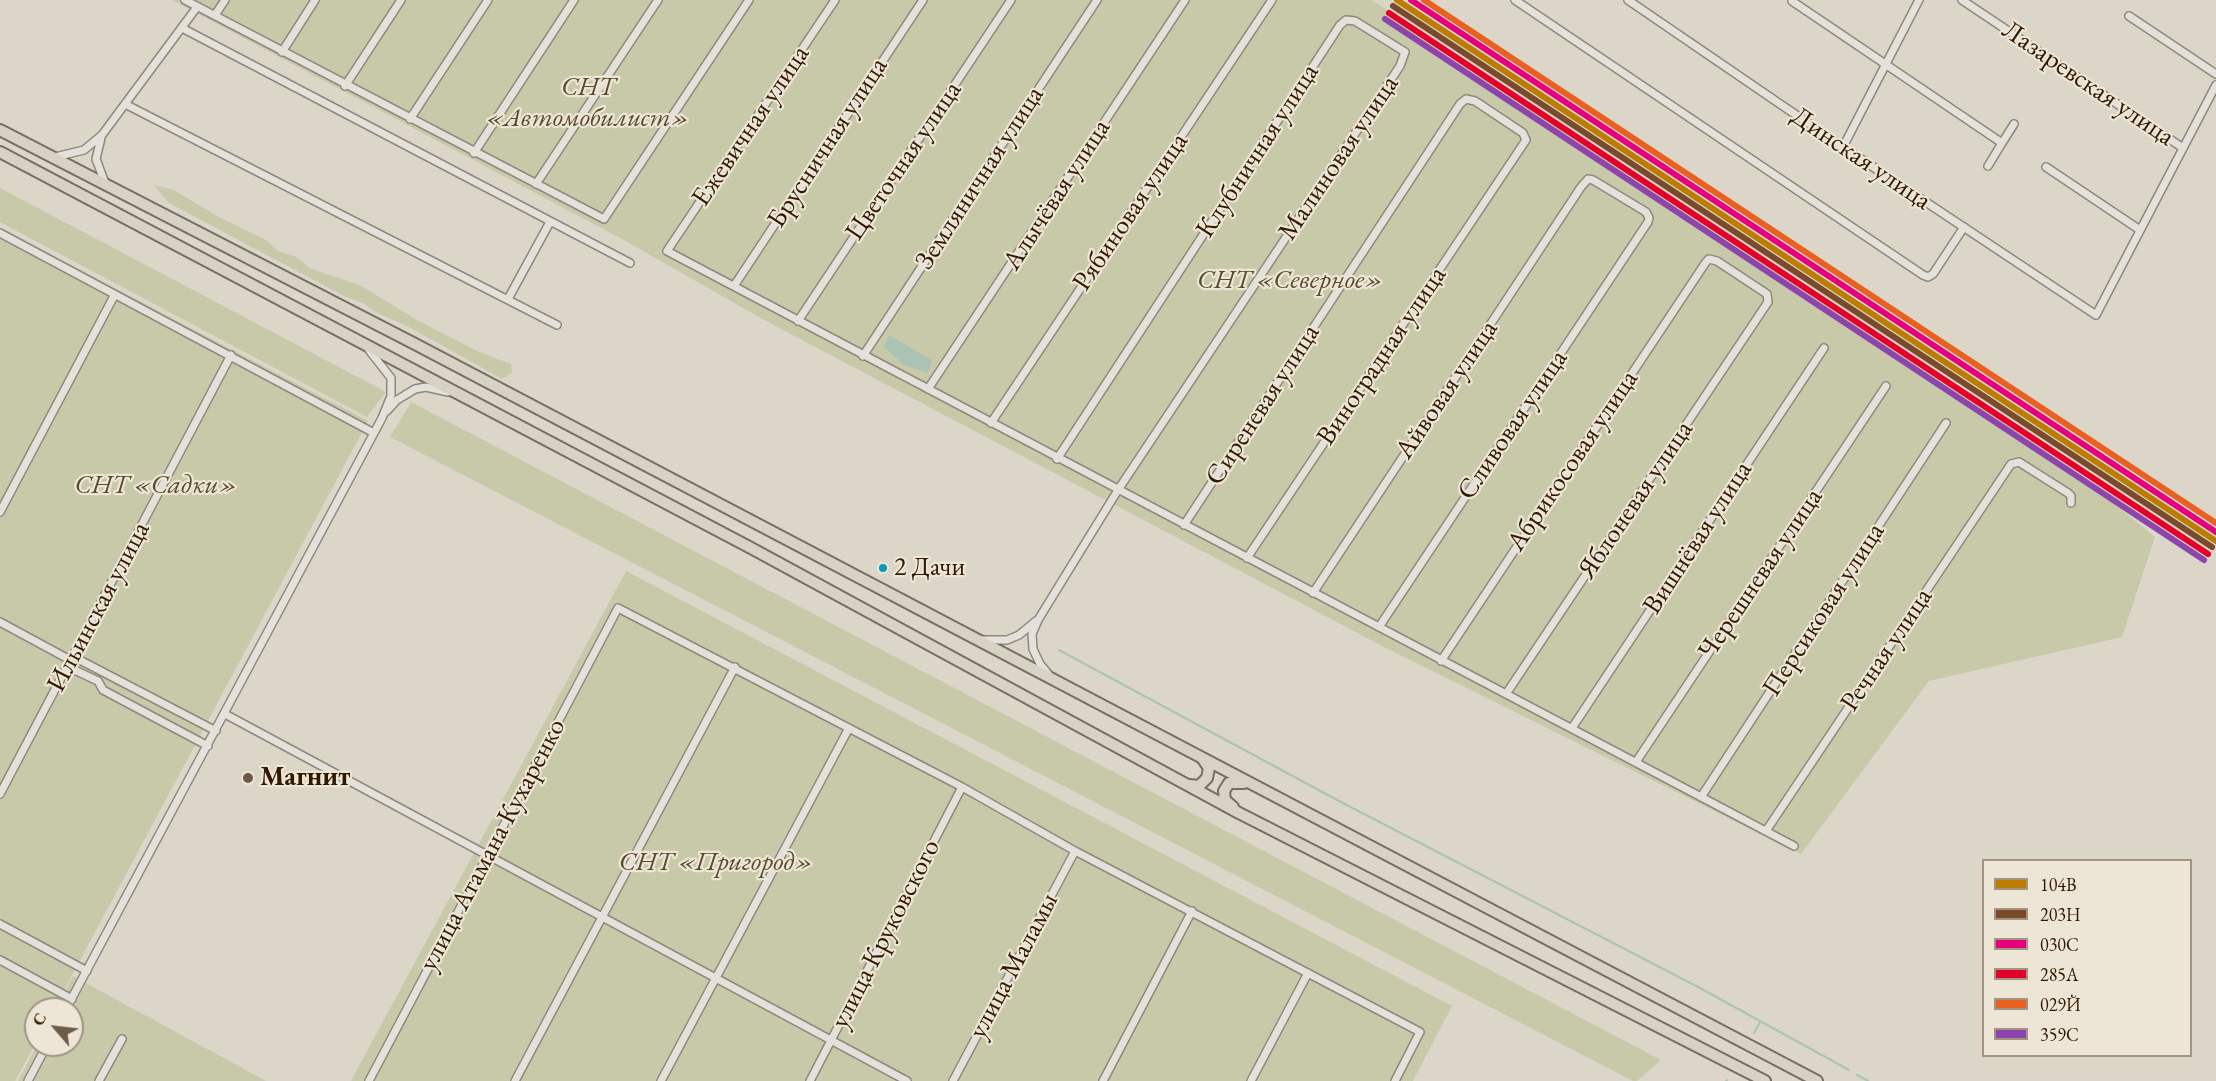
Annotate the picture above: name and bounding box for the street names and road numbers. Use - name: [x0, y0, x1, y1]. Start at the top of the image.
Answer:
- street label: Лазаревская улица: [1996, 14, 2180, 154]
- street label: Ежевичная улица: [685, 39, 817, 213]
- street label: Брусничная улица: [761, 52, 895, 234]
- street label: Клубничная улица: [1190, 58, 1326, 244]
- street label: Малиновая улица: [1272, 69, 1406, 247]
- street label: Цветочная улица: [839, 75, 969, 247]
- street label: Земляничная улица: [909, 80, 1051, 276]
- street label: Динская улица: [1785, 100, 1937, 218]
- street label: Алычёвая улица: [996, 113, 1118, 277]
- street label: Рябиновая улица: [1066, 127, 1196, 297]
- street label: Виноградная улица: [1310, 260, 1454, 452]
- street label: Айвовая улица: [1389, 314, 1505, 466]
- street label: Сиреневая улица: [1199, 318, 1327, 492]
- street label: Сливовая улица: [1451, 344, 1575, 506]
- street label: Абрикосовая улица: [1500, 364, 1646, 558]
- street label: Яблоневая улица: [1571, 415, 1701, 585]
- street label: Вишнёвая улица: [1636, 455, 1760, 621]
- street label: Черешневая улица: [1692, 482, 1830, 666]
- street label: Ильинская улица: [41, 516, 157, 698]
- street label: Персиковая улица: [1756, 517, 1892, 703]
- street label: Речная улица: [1834, 582, 1940, 718]
- street label: улица Атамана Кухаренко: [413, 713, 573, 977]
- street label: улица Круковского: [824, 834, 948, 1034]
- street label: улица Маламы: [962, 888, 1066, 1044]

